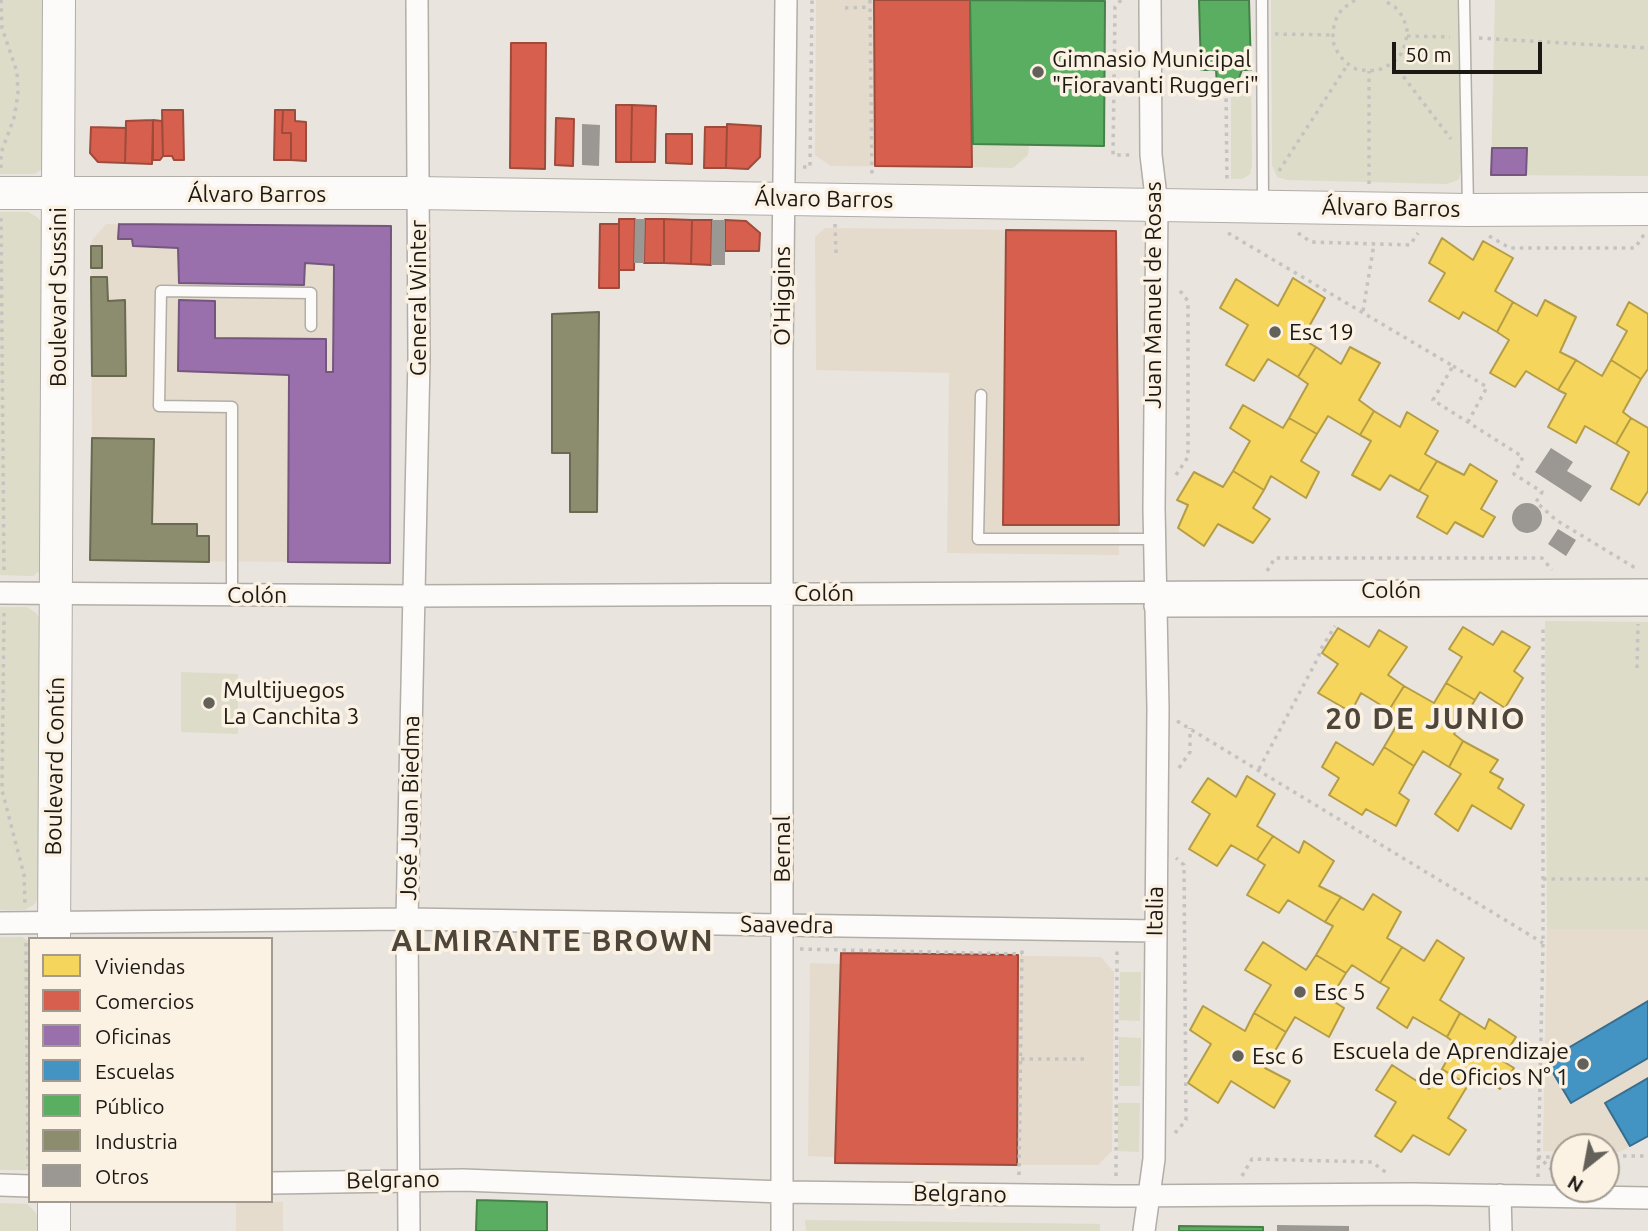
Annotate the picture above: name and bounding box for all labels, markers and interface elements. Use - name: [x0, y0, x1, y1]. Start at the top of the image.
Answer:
- scale bar: [1396, 28, 1546, 72]
- text: 50 m: [1405, 42, 1452, 66]
- place label: Gimnasio Municipal "Fioravanti Ruggeri": [1052, 45, 1259, 99]
- marker: Gimnasio Municipal "Fioravanti Ruggeri": [1030, 64, 1046, 80]
- street label: Álvaro Barros: [188, 180, 326, 208]
- street label: Juan Manuel de Rosas: [1139, 181, 1167, 409]
- street label: Álvaro Barros: [754, 184, 894, 214]
- street label: Álvaro Barros: [1321, 193, 1461, 223]
- street label: Boulevard Sussini: [44, 207, 72, 387]
- street label: General Winter: [404, 220, 432, 376]
- street label: O'Higgins: [768, 246, 796, 346]
- place label: Esc 19: [1289, 318, 1354, 346]
- marker: Esc 19: [1267, 324, 1283, 340]
- street label: Colón: [1361, 576, 1421, 604]
- street label: Colón: [794, 579, 854, 607]
- street label: Colón: [227, 581, 287, 609]
- street label: Boulevard Contín: [40, 676, 70, 856]
- place label: Multijuegos La Canchita 3: [223, 676, 359, 730]
- marker: Multijuegos La Canchita 3: [201, 695, 217, 711]
- district label: 20 DE JUNIO: [1327, 701, 1525, 737]
- street label: José Juan Biedma: [395, 715, 425, 901]
- street label: Bernal: [768, 816, 796, 882]
- street label: Italia: [1141, 886, 1169, 936]
- street label: Saavedra: [740, 910, 834, 940]
- district label: ALMIRANTE BROWN: [393, 923, 713, 959]
- legend: [28, 937, 273, 1203]
- text: Viviendas: [95, 954, 185, 978]
- place label: Esc 5: [1314, 978, 1366, 1006]
- marker: Esc 5: [1292, 984, 1308, 1000]
- text: Comercios: [95, 989, 194, 1013]
- text: Oficinas: [95, 1024, 171, 1048]
- place label: Escuela de Aprendizaje de Oficios N° 1: [1332, 1037, 1569, 1091]
- place label: Esc 6: [1252, 1042, 1304, 1070]
- marker: Esc 6: [1230, 1048, 1246, 1064]
- marker: Escuela de Aprendizaje de Oficios N° 1: [1575, 1056, 1591, 1072]
- text: Escuelas: [95, 1059, 175, 1083]
- text: Público: [95, 1094, 164, 1118]
- text: Industria: [95, 1129, 178, 1153]
- north arrow: [1550, 1133, 1620, 1203]
- text: Otros: [95, 1164, 149, 1188]
- street label: Belgrano: [346, 1165, 440, 1195]
- text: N: [1563, 1171, 1587, 1197]
- street label: Belgrano: [913, 1179, 1007, 1209]

